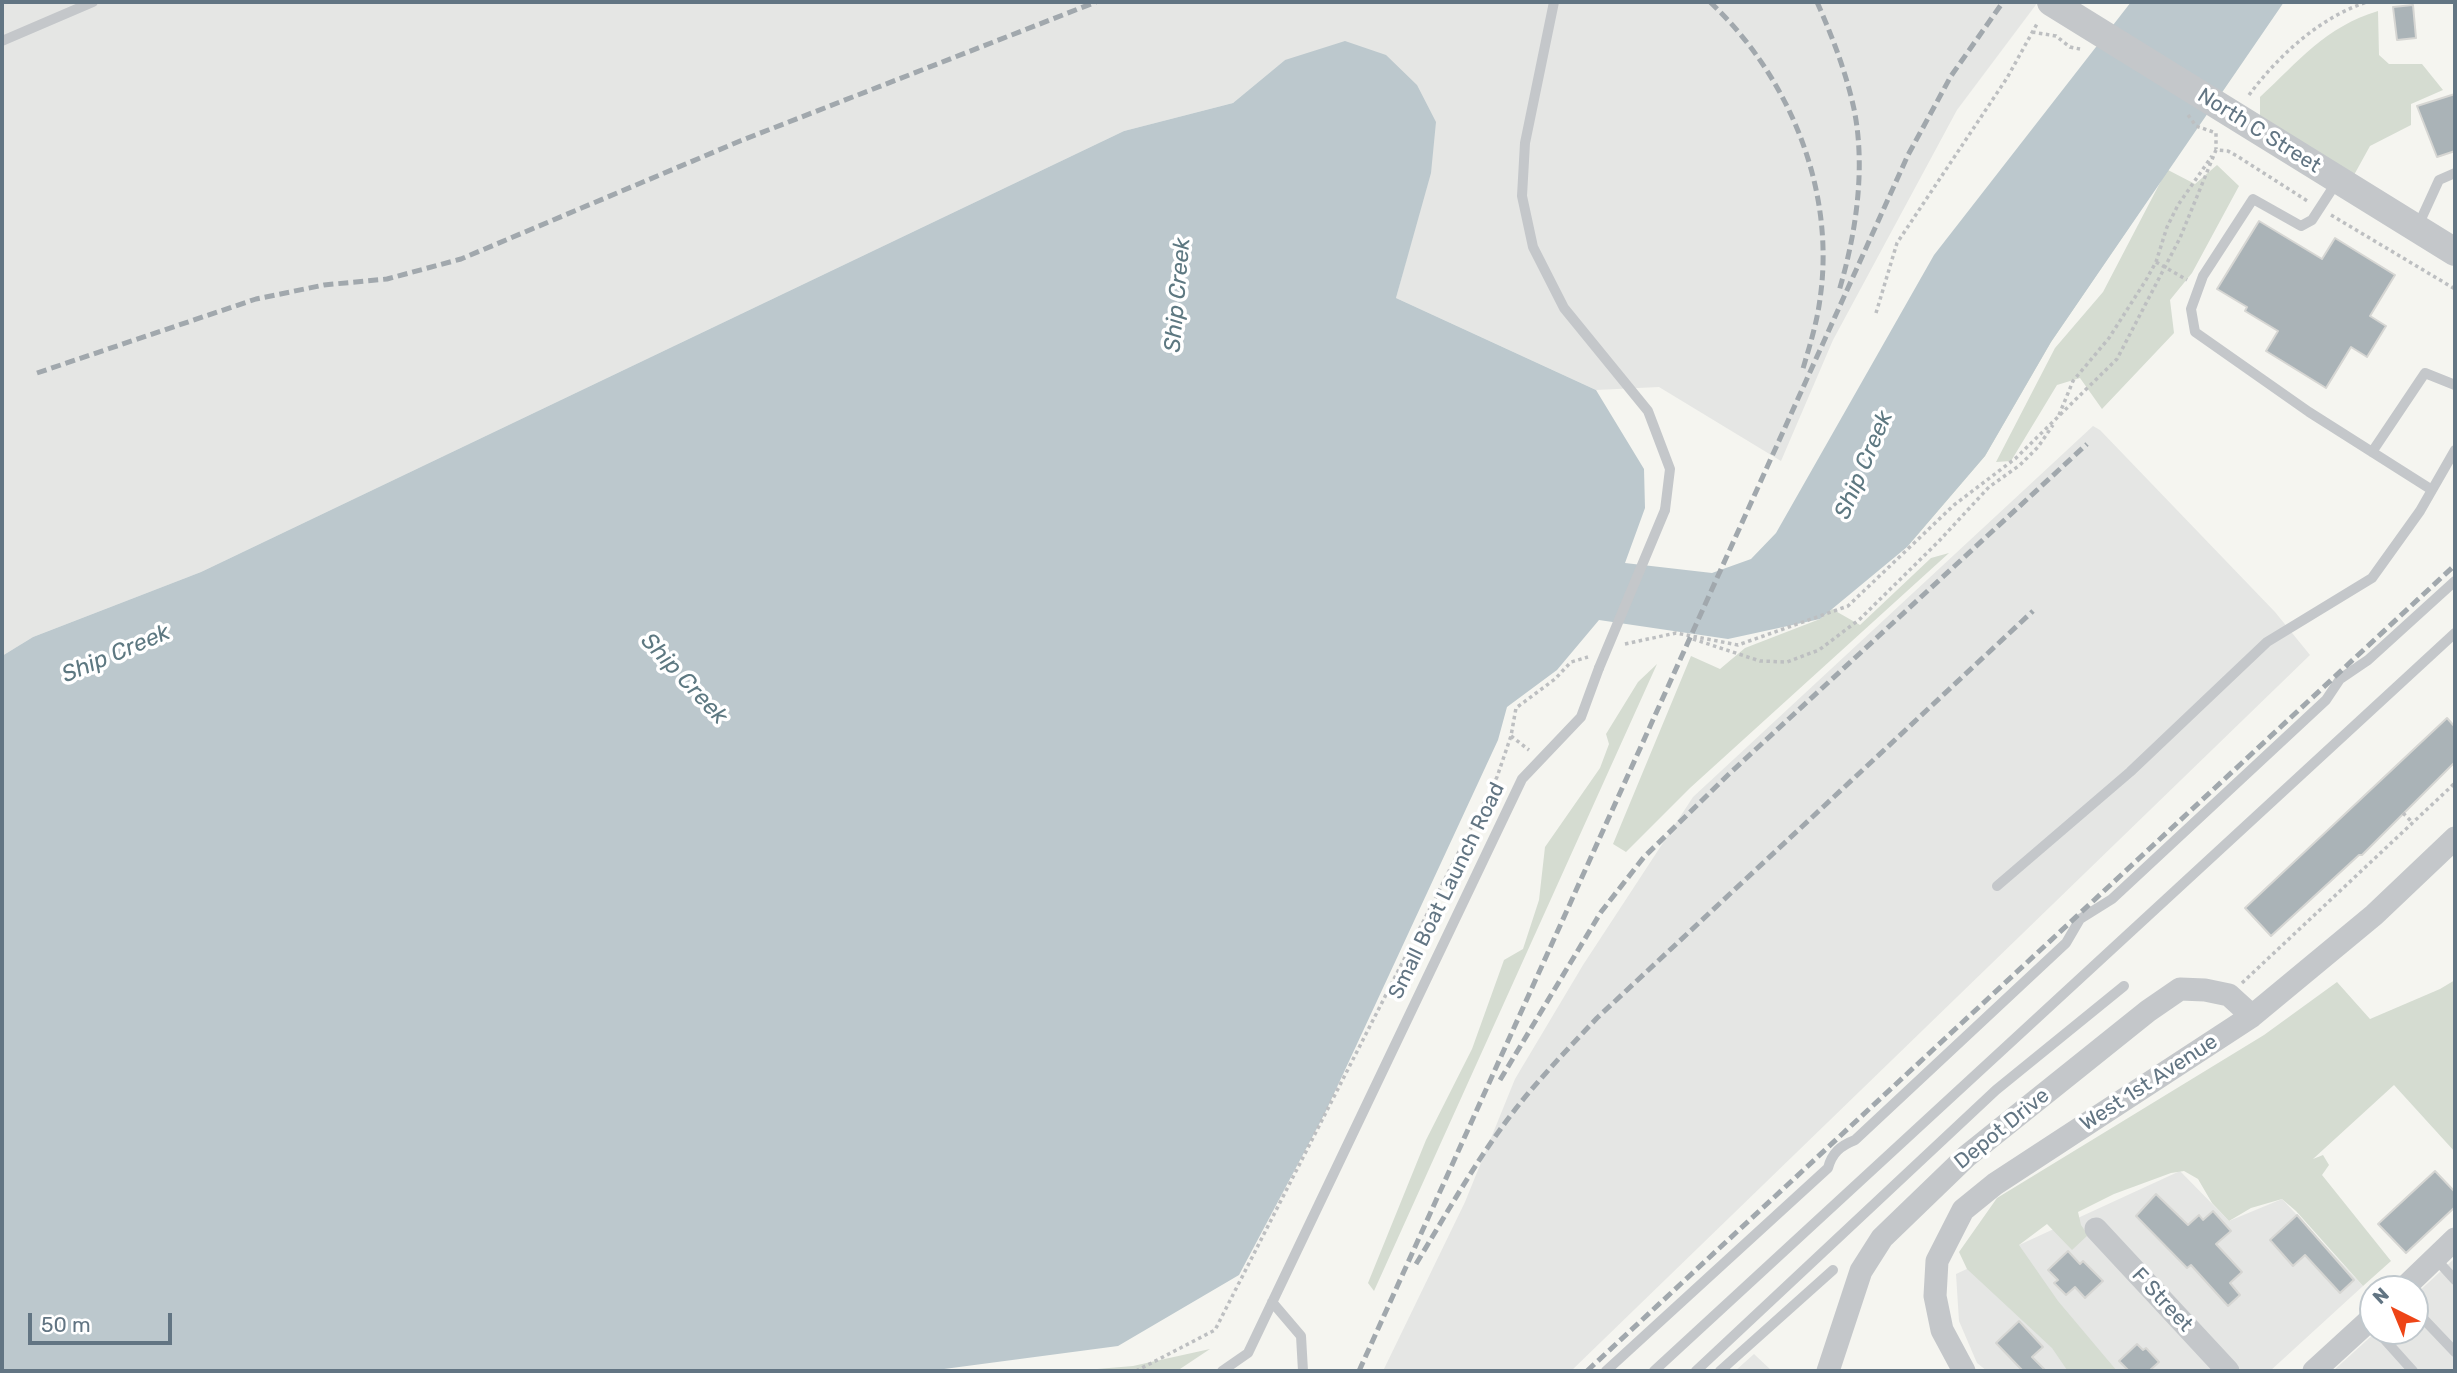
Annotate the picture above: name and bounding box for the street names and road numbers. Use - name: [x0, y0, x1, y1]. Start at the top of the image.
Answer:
- street label: North C Street: [2193, 83, 2325, 179]
- street label: Small Boat Launch Road: [1384, 779, 1510, 1003]
- street label: West 1st Avenue: [2076, 1029, 2222, 1137]
- street label: Depot Drive: [1950, 1083, 2054, 1175]
- street label: F Street: [2126, 1263, 2198, 1337]

